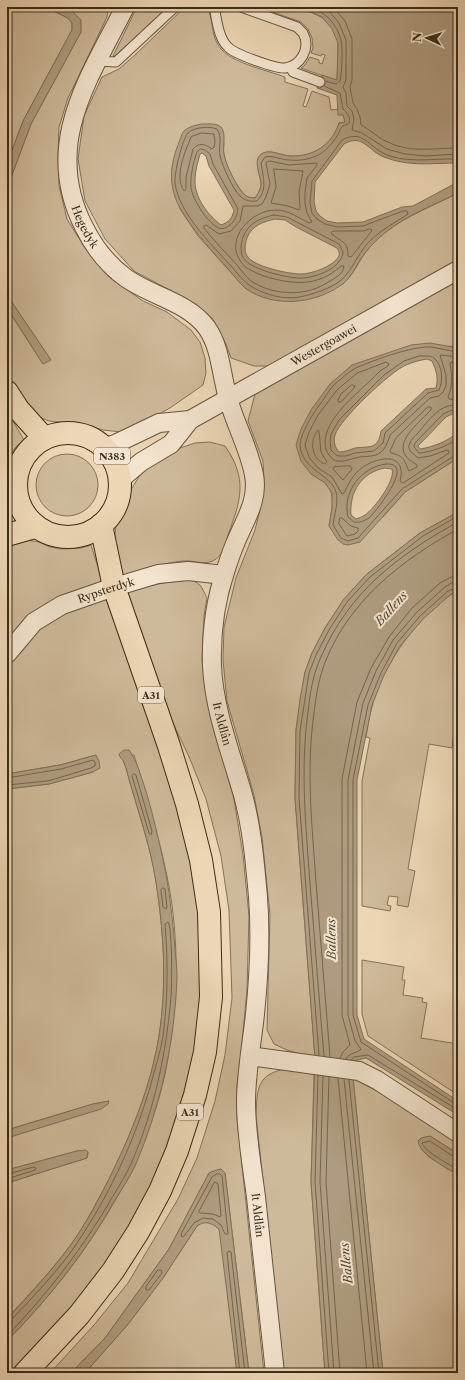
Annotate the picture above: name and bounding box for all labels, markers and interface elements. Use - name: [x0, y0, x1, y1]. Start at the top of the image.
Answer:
- north arrow: [407, 18, 447, 58]
- text: N: [410, 32, 424, 43]
- street label: Hegedyk: [68, 203, 102, 251]
- street label: Westergoawei: [287, 321, 360, 370]
- road number: N383: [94, 448, 130, 464]
- street label: Rypsterdyk: [76, 574, 137, 606]
- water label: Ballens: [371, 587, 411, 629]
- road number: A31: [138, 687, 164, 703]
- street label: It Aldlân: [210, 701, 235, 747]
- water label: Ballens: [323, 918, 339, 961]
- road number: A31: [177, 1104, 203, 1120]
- street label: It Aldlân: [249, 1192, 267, 1238]
- water label: Ballens: [336, 1241, 356, 1285]

